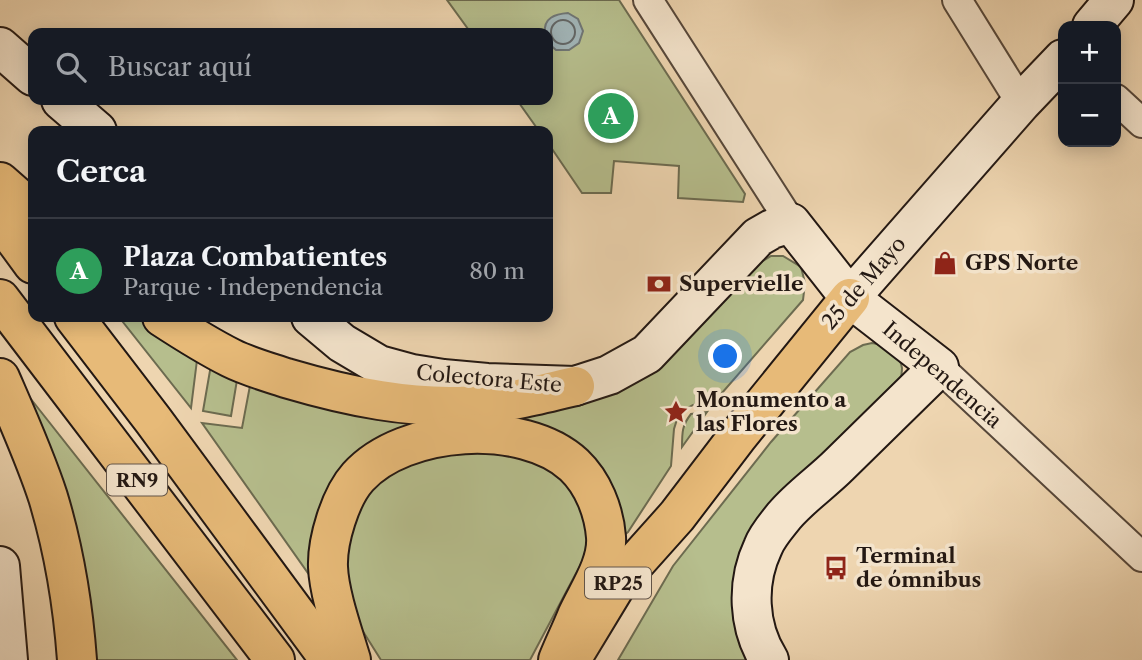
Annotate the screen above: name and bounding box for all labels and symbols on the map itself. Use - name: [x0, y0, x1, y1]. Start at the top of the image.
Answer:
- pin: A: [588, 90, 634, 142]
- street label: 25 de Mayo: [817, 231, 911, 334]
- shop icon: GPS Norte: [931, 249, 959, 277]
- place label: GPS Norte: [965, 250, 1078, 275]
- bank icon: Supervielle: [645, 270, 673, 298]
- place label: Supervielle: [679, 271, 803, 296]
- street label: Independencia: [878, 316, 1008, 434]
- your location: [708, 339, 742, 373]
- street label: Colectora Este: [415, 360, 563, 397]
- place label: Monumento a las Flores: [696, 387, 847, 436]
- place icon: Monumento a las Flores: [662, 398, 690, 426]
- road number: RN9: [107, 464, 167, 495]
- place label: Terminal de ómnibus: [856, 543, 981, 592]
- bus stop icon: Terminal de ómnibus: [822, 554, 850, 582]
- road number: RP25: [585, 568, 651, 598]

